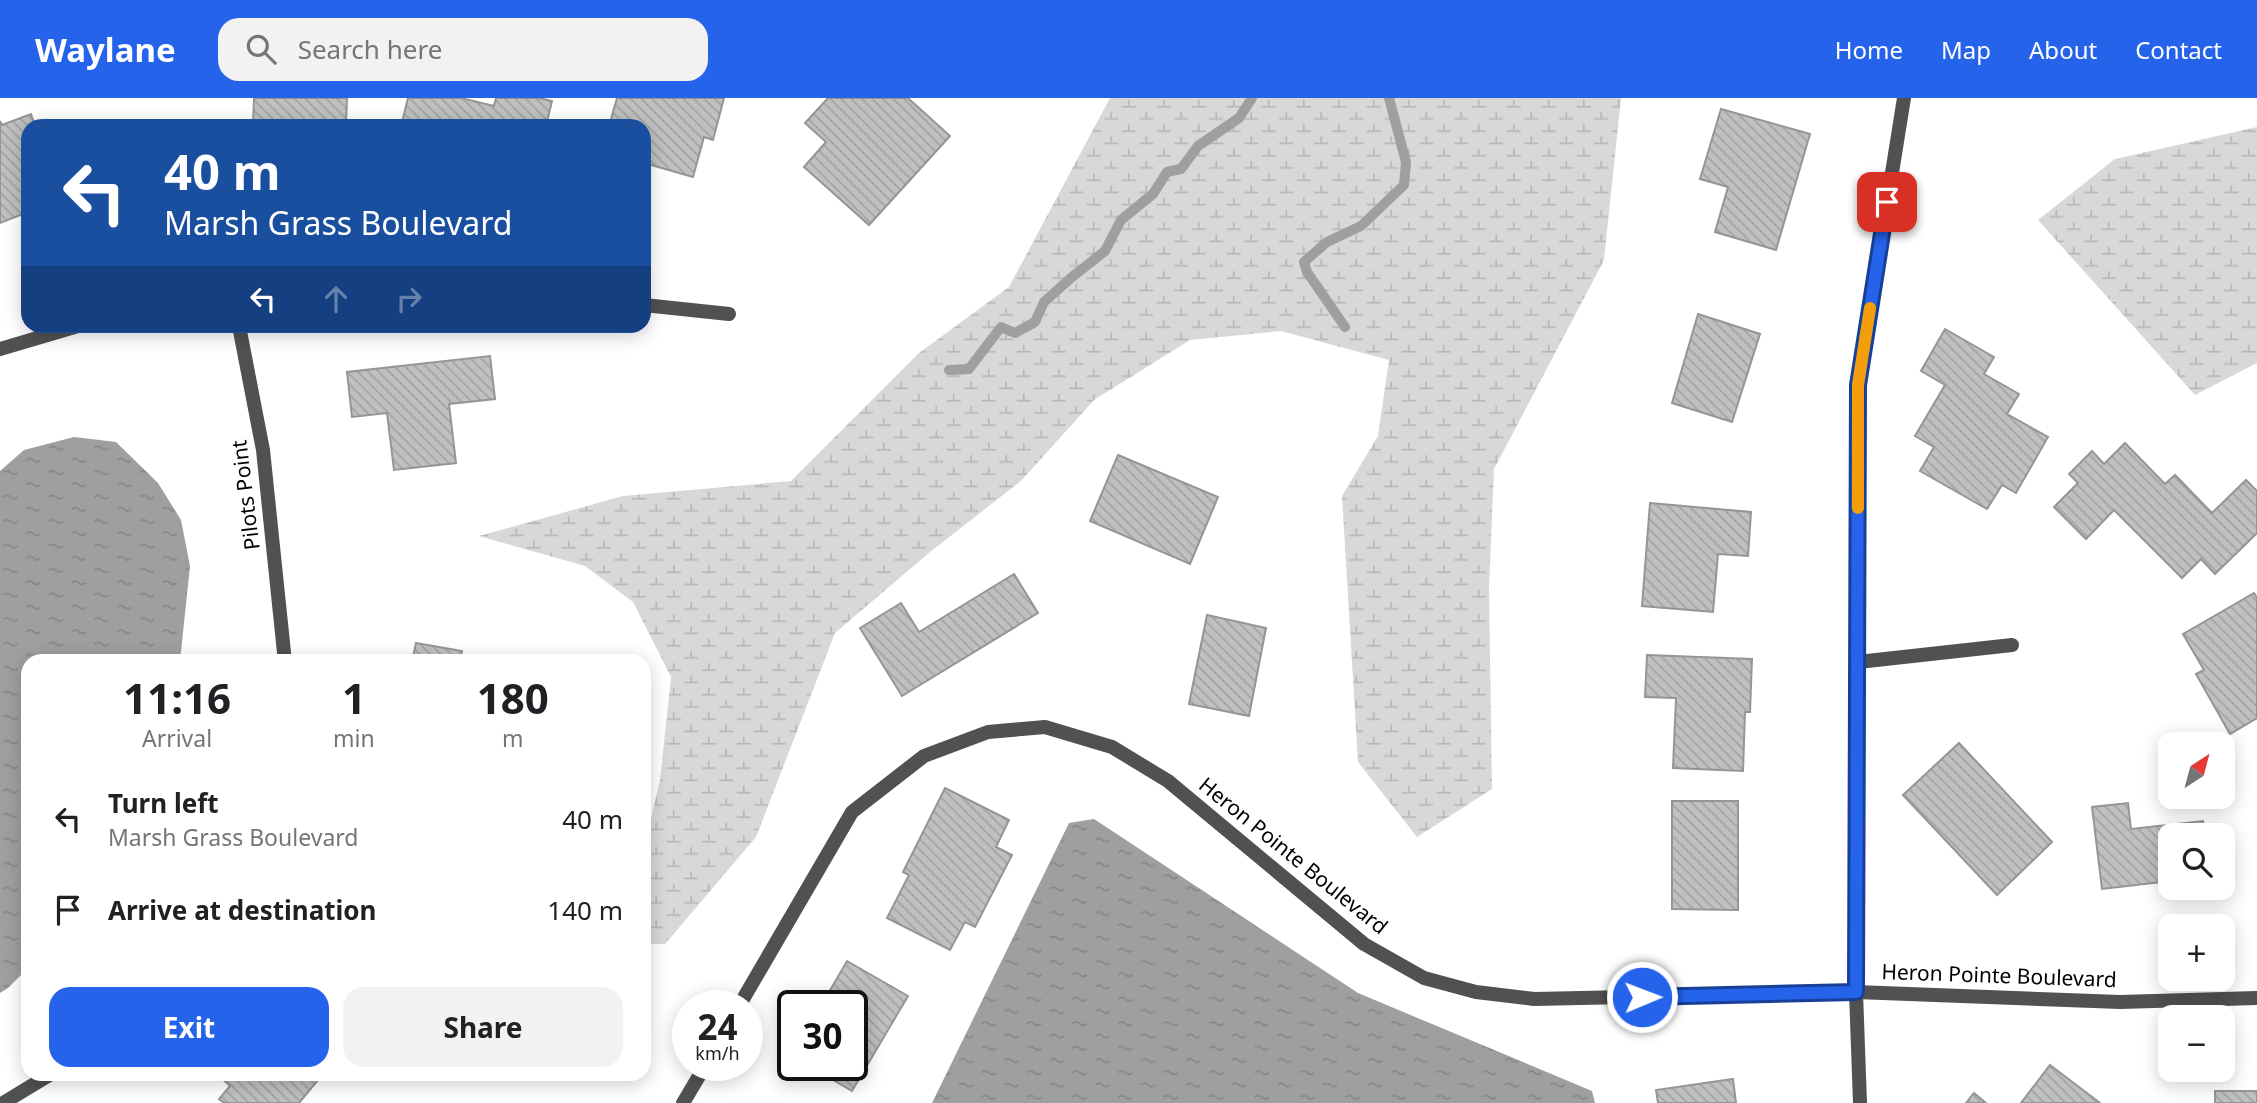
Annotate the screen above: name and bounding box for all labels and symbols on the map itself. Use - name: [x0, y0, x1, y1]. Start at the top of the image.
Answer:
- pin: [1857, 172, 1917, 232]
- street label: Pilots Point: [224, 438, 266, 552]
- north arrow: [2158, 732, 2235, 808]
- street label: Heron Pointe Boulevard: [1193, 770, 1394, 940]
- street label: Heron Pointe Boulevard: [1881, 957, 2117, 993]
- position arrow: [1605, 960, 1679, 1034]
- speed limit sign: 30: [777, 990, 868, 1081]

